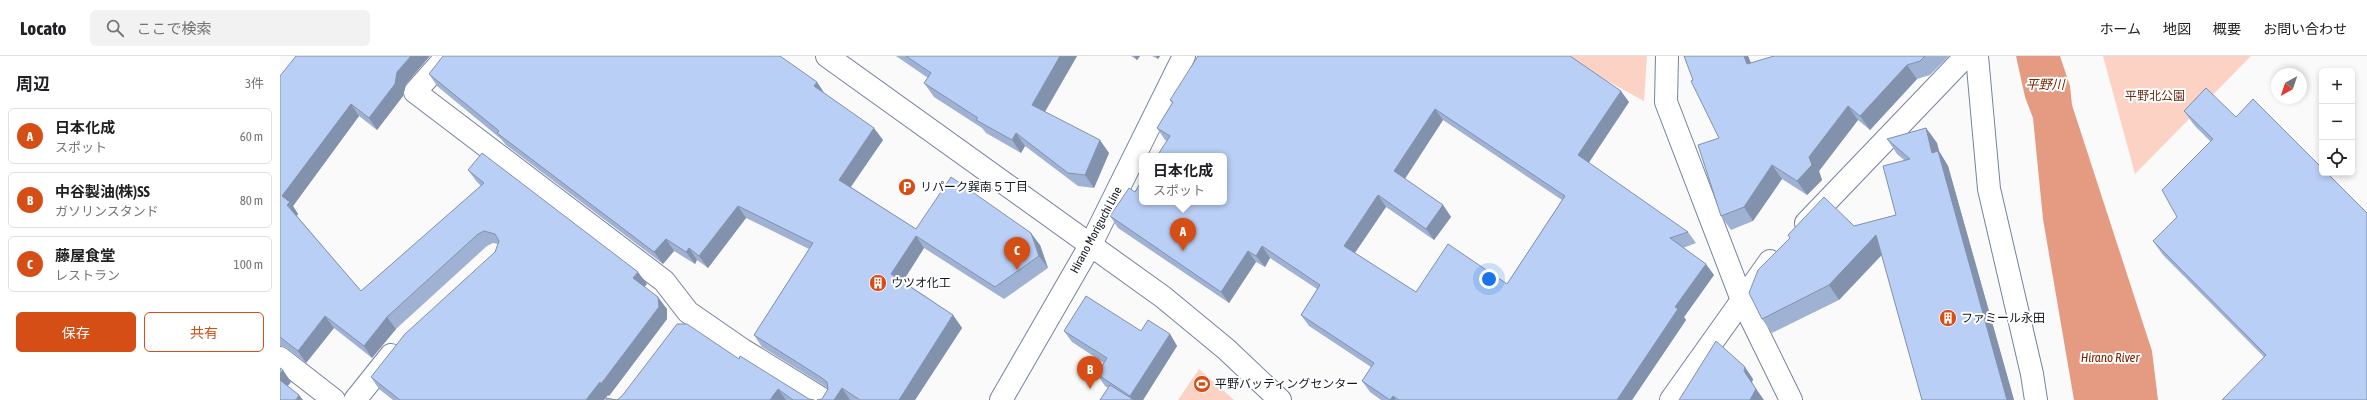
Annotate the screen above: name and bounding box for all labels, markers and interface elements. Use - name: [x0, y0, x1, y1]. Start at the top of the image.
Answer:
- search box: [90, 10, 370, 46]
- text: Locato: [20, 17, 66, 39]
- icon: search: [104, 17, 126, 39]
- text: ここで検索: [136, 20, 211, 37]
- text: ホーム: [2099, 21, 2141, 37]
- text: 地図: [2163, 21, 2191, 37]
- text: 概要: [2213, 21, 2241, 37]
- text: お問い合わせ: [2263, 21, 2347, 37]
- north arrow: [2271, 68, 2307, 104]
- map controls: [2319, 68, 2355, 176]
- button: +: [2319, 68, 2355, 104]
- text: 周辺: [16, 74, 50, 94]
- text: 3件: [245, 76, 264, 91]
- water label: 平野川: [2025, 77, 2066, 92]
- park label: 平野北公園: [2125, 89, 2185, 103]
- button: −: [2319, 104, 2355, 140]
- text: 日本化成: [55, 119, 115, 136]
- text: A: [27, 129, 33, 144]
- text: 60 m: [240, 129, 263, 144]
- text: スポット: [55, 140, 107, 155]
- button: locate: [2319, 140, 2355, 176]
- popup: [1139, 153, 1227, 205]
- text: 日本化成: [1153, 162, 1213, 179]
- parking icon: リパーク巽南５丁目: [897, 177, 917, 197]
- place label: リパーク巽南５丁目: [920, 180, 1028, 194]
- text: 中谷製油(株)SS: [55, 183, 150, 200]
- text: スポット: [1153, 183, 1205, 198]
- street label: Hirano Moriguchi Line: [1067, 184, 1125, 276]
- text: B: [27, 193, 33, 208]
- text: 80 m: [240, 193, 263, 208]
- text: ガソリンスタンド: [55, 204, 159, 219]
- pin: A: [1170, 218, 1196, 251]
- pin: C: [1004, 237, 1030, 270]
- text: 藤屋食堂: [55, 247, 115, 264]
- text: C: [27, 257, 33, 272]
- text: 100 m: [234, 257, 263, 272]
- text: レストラン: [55, 268, 120, 283]
- your location: [1479, 269, 1499, 289]
- building icon: ウツオ化工: [868, 273, 888, 293]
- place label: ウツオ化工: [891, 276, 951, 290]
- building icon: ファミール永田: [1938, 308, 1958, 328]
- place label: ファミール永田: [1961, 311, 2045, 325]
- button: 保存: [16, 312, 136, 352]
- button: 共有: [144, 312, 264, 352]
- water label: Hirano River: [2081, 350, 2141, 365]
- pin: B: [1077, 356, 1103, 389]
- sports icon: 平野バッティングセンター: [1192, 374, 1212, 394]
- place label: 平野バッティングセンター: [1215, 377, 1358, 391]

